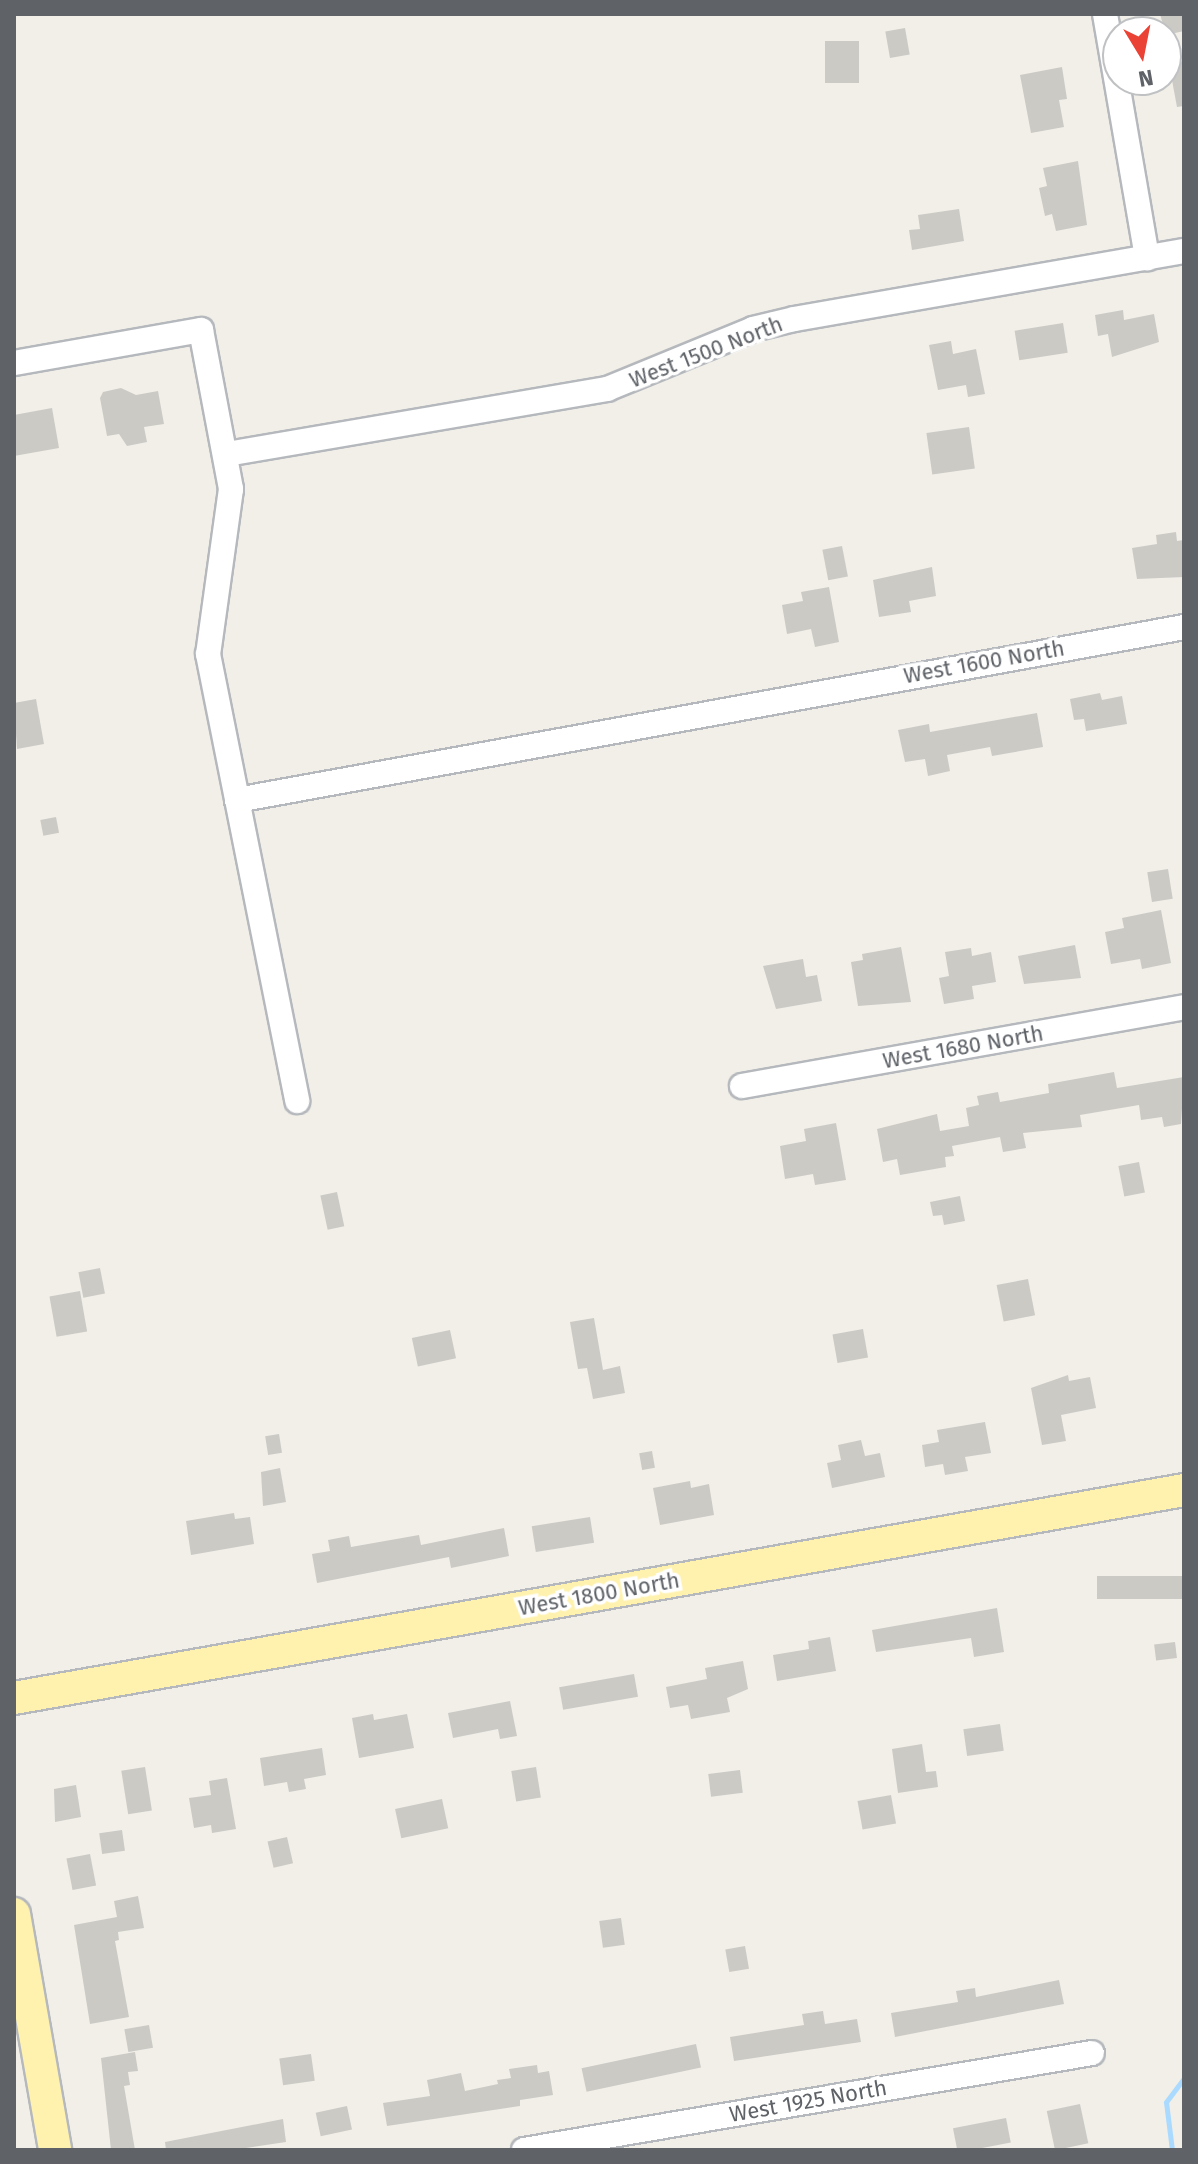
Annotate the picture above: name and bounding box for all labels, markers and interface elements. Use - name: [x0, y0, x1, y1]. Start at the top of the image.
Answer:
- north arrow: [1102, 16, 1182, 96]
- text: N: [1136, 64, 1155, 93]
- street label: West 1500 North: [626, 311, 786, 393]
- street label: West 1600 North: [902, 635, 1066, 689]
- street label: West 1680 North: [881, 1020, 1045, 1074]
- street label: West 1800 North: [516, 1567, 682, 1621]
- street label: West 1925 North: [727, 2074, 889, 2128]

